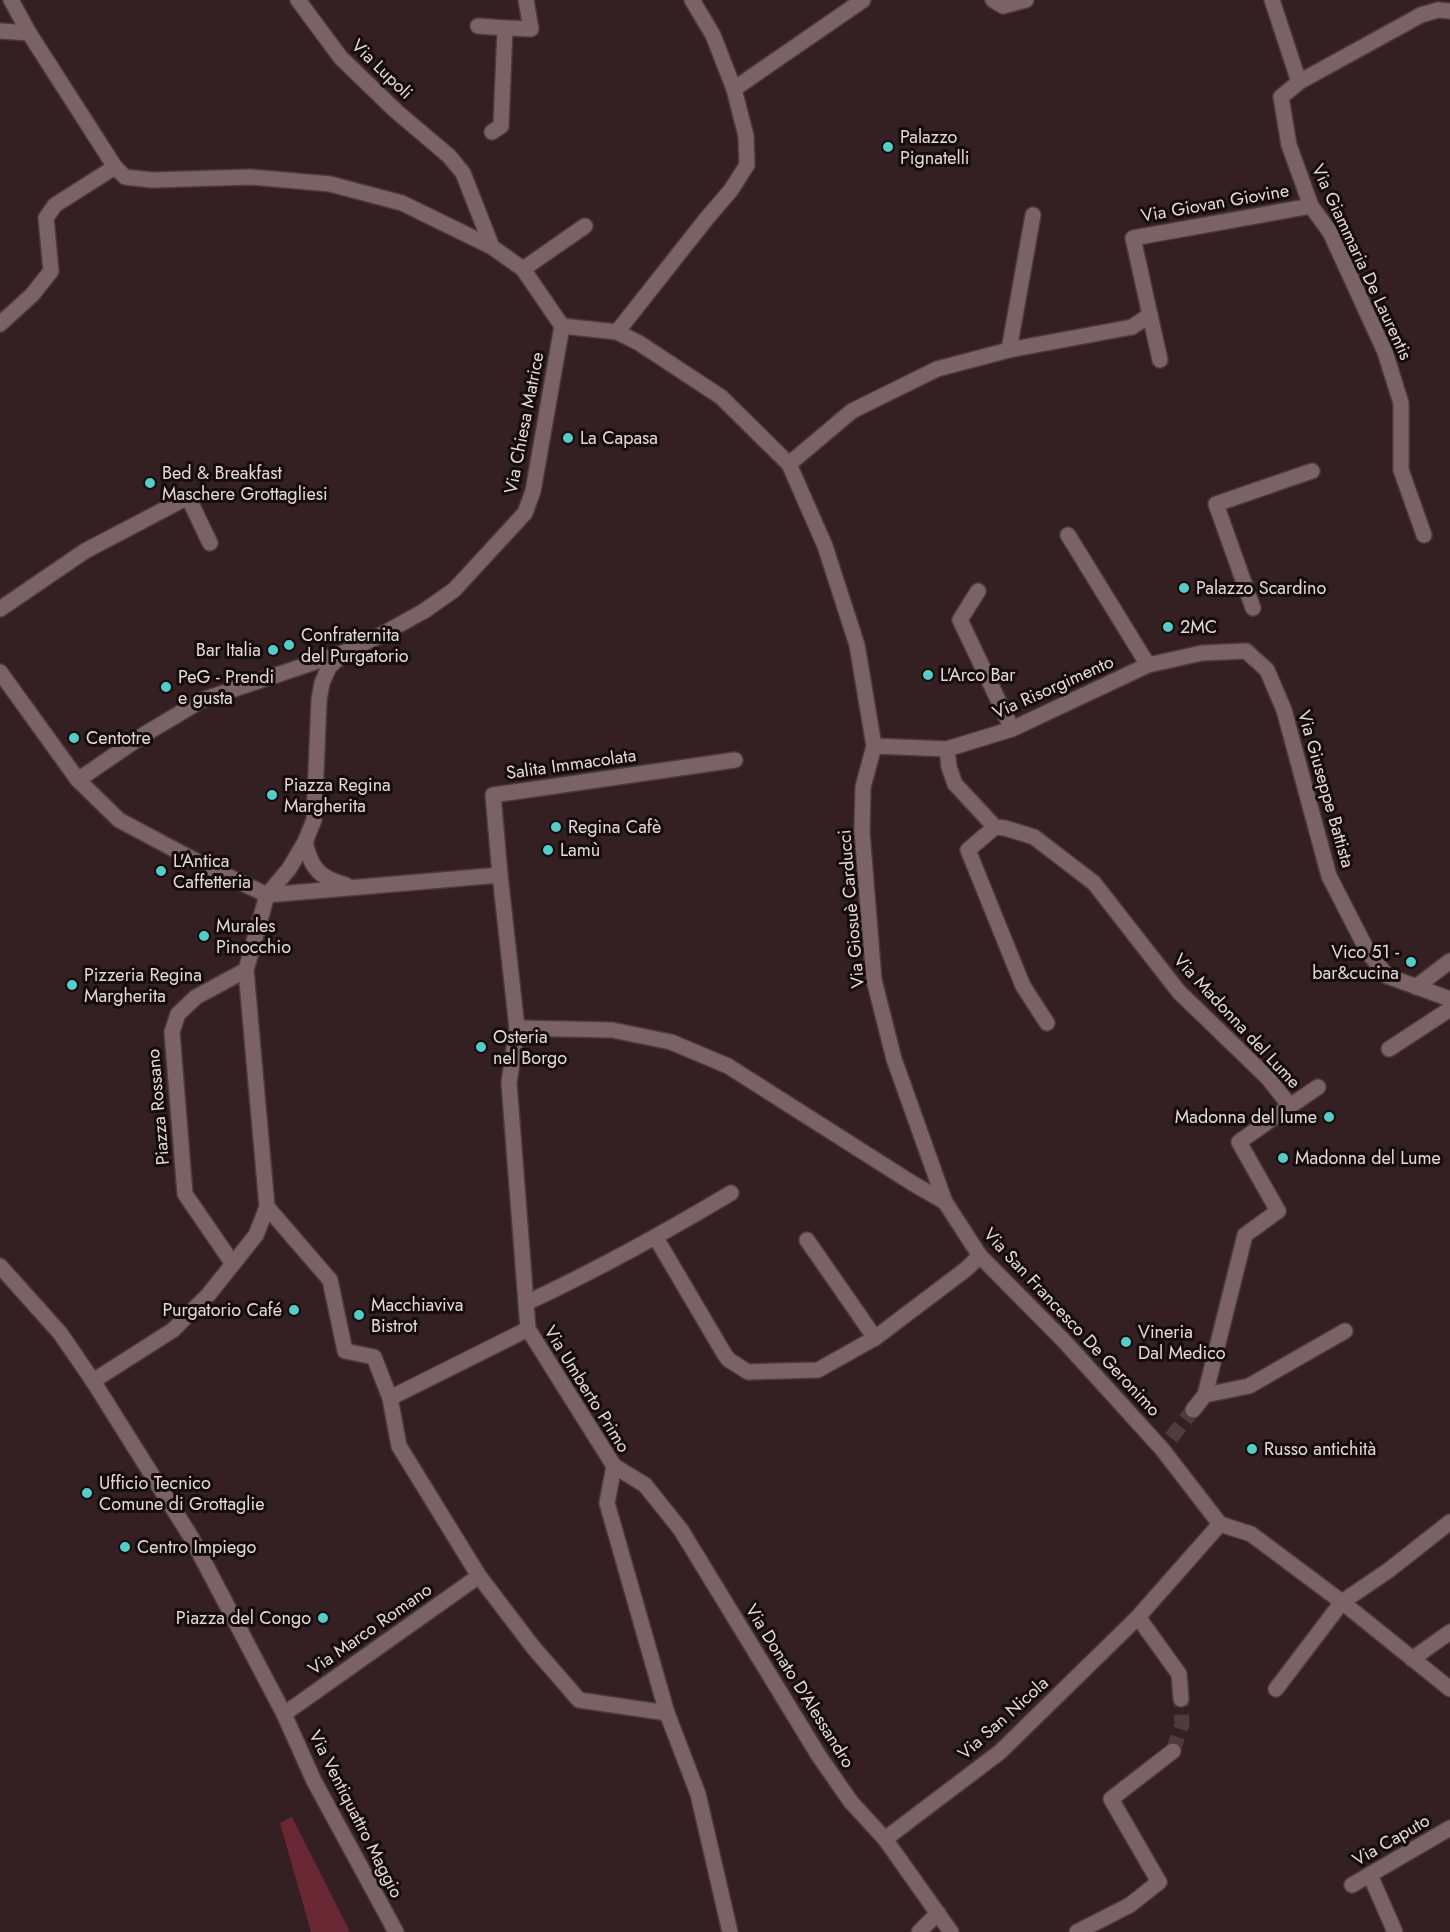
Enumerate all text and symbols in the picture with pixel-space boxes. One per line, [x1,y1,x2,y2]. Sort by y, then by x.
street label: Via Lupoli [345,33,419,105]
place label: Palazzo Pignatelli [900,124,969,171]
marker: Palazzo Pignatelli [881,140,895,154]
street label: Via Giammaria De Laurentis [1305,160,1419,364]
street label: Via Giovan Giovine [1139,177,1291,229]
street label: Via Chiesa Matrice [498,350,550,496]
place label: La Capasa [580,425,658,451]
marker: La Capasa [561,431,575,445]
place label: Bed & Breakfast Maschere Grottagliesi [162,460,328,507]
marker: Bed & Breakfast Maschere Grottagliesi [143,476,157,490]
place label: Palazzo Scardino [1196,575,1327,601]
marker: Palazzo Scardino [1177,581,1191,595]
place label: 2MC [1180,614,1217,640]
marker: 2MC [1161,620,1175,634]
place label: Confraternita del Purgatorio [301,622,409,669]
place label: Bar Italia [196,637,261,663]
marker: Confraternita del Purgatorio [282,638,296,652]
marker: Bar Italia [266,643,280,657]
street label: Via Risorgimento [988,649,1118,725]
place label: L'Arco Bar [940,662,1016,688]
place label: PeG - Prendi e gusta [178,664,274,711]
marker: L'Arco Bar [921,668,935,682]
marker: PeG - Prendi e gusta [159,680,173,694]
street label: Via Giuseppe Battista [1291,707,1361,871]
place label: Centotre [86,725,151,751]
marker: Centotre [67,731,81,745]
street label: Salita Immacolata [504,742,638,786]
place label: Piazza Regina Margherita [284,772,391,819]
marker: Piazza Regina Margherita [265,788,279,802]
place label: Regina Cafè [568,814,661,840]
marker: Regina Cafè [549,820,563,834]
street label: Via Giosuè Carducci [831,829,871,989]
place label: Lamù [560,837,600,863]
marker: Lamù [541,843,555,857]
place label: L'Antica Caffetteria [173,848,251,895]
marker: L'Antica Caffetteria [154,864,168,878]
place label: Murales Pinocchio [216,913,291,960]
marker: Murales Pinocchio [197,929,211,943]
place label: Vico 51 - bar&cucina [1312,939,1399,986]
street label: Via Madonna del Lume [1167,948,1307,1094]
marker: Vico 51 - bar&cucina [1404,955,1418,969]
place label: Pizzeria Regina Margherita [84,962,202,1009]
marker: Pizzeria Regina Margherita [65,978,79,992]
place label: Osteria nel Borgo [493,1024,567,1071]
marker: Osteria nel Borgo [474,1040,488,1054]
street label: Piazza Rossano [140,1048,176,1166]
place label: Madonna del lume [1175,1104,1317,1130]
marker: Madonna del lume [1322,1110,1336,1124]
place label: Madonna del Lume [1295,1145,1441,1171]
marker: Madonna del Lume [1276,1151,1290,1165]
street label: Via San Francesco De Geronimo [977,1222,1167,1422]
place label: Macchiaviva Bistrot [371,1292,463,1339]
place label: Purgatorio Café [163,1297,282,1323]
marker: Purgatorio Café [287,1303,301,1317]
marker: Macchiaviva Bistrot [352,1308,366,1322]
place label: Vineria Dal Medico [1138,1319,1226,1366]
street label: Via Umberto Primo [537,1320,637,1458]
marker: Vineria Dal Medico [1119,1335,1133,1349]
place label: Russo antichità [1264,1436,1376,1462]
marker: Russo antichità [1245,1442,1259,1456]
place label: Ufficio Tecnico Comune di Grottaglie [99,1470,264,1517]
marker: Ufficio Tecnico Comune di Grottaglie [80,1486,94,1500]
place label: Centro Impiego [137,1534,256,1560]
marker: Centro Impiego [118,1540,132,1554]
street label: Via Marco Romano [303,1577,437,1681]
street label: Via Donato D'Alessandro [739,1599,861,1773]
place label: Piazza del Congo [176,1605,311,1631]
marker: Piazza del Congo [316,1611,330,1625]
street label: Via San Nicola [952,1670,1054,1766]
street label: Via Ventiquattro Maggio [302,1726,410,1903]
street label: Via Caputo [1347,1807,1435,1873]

